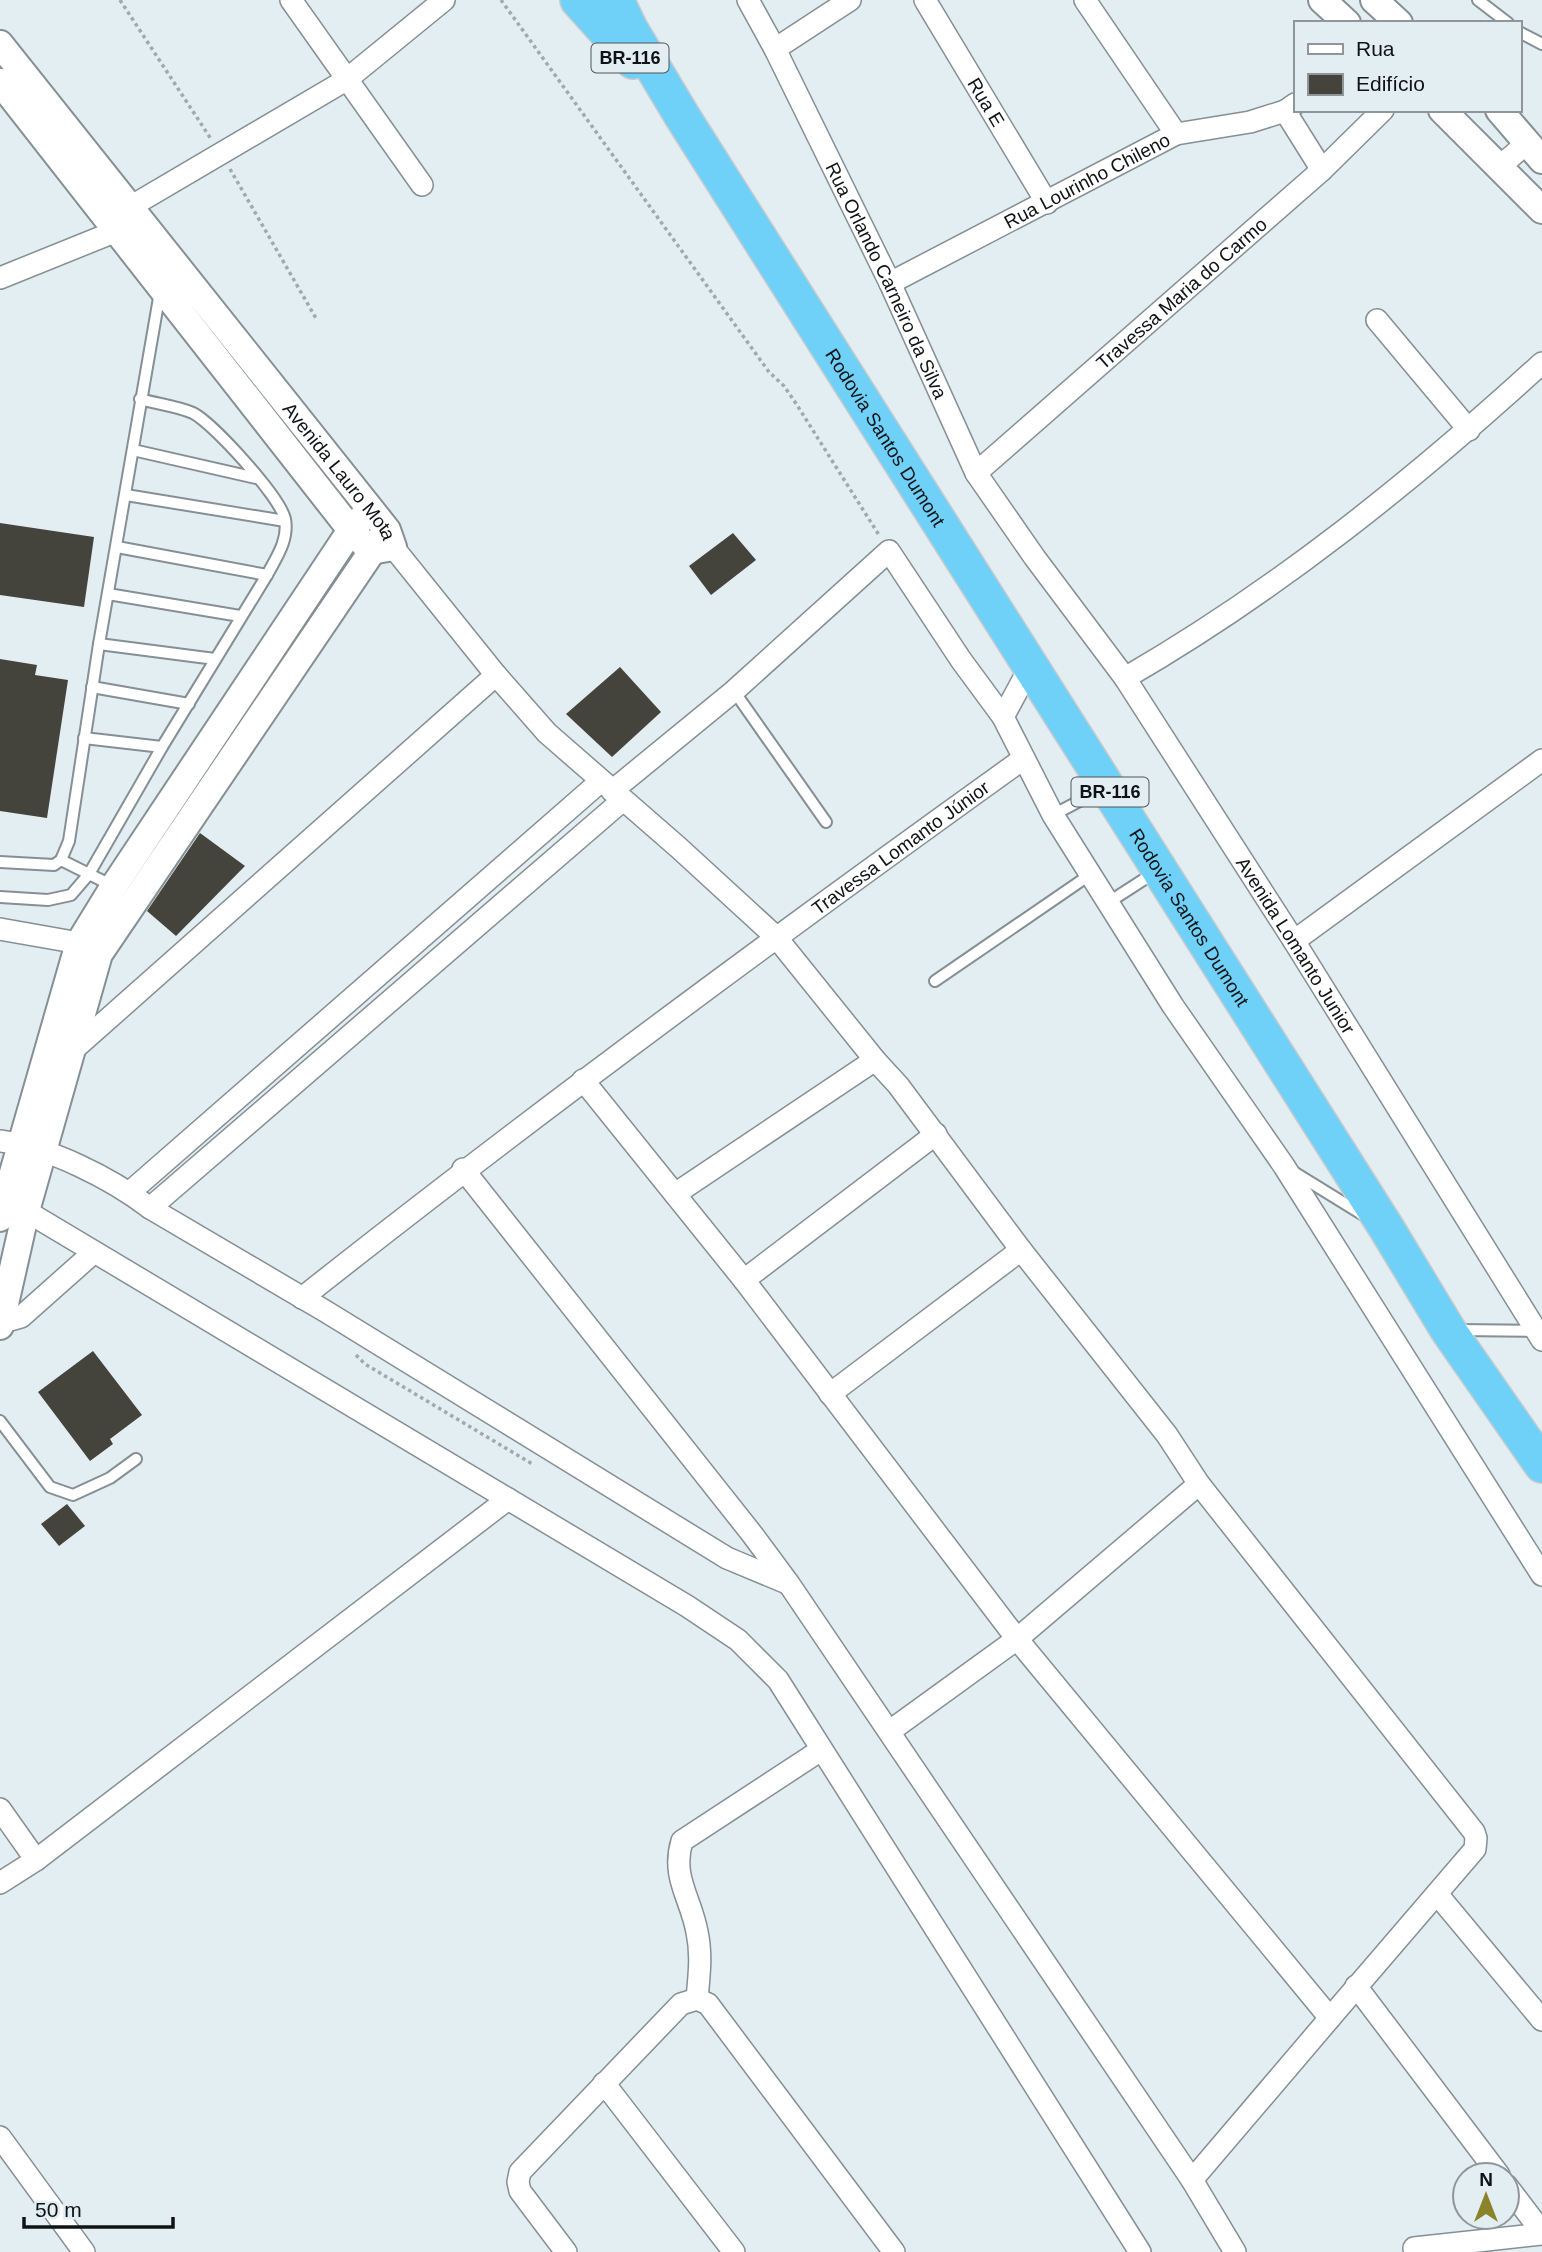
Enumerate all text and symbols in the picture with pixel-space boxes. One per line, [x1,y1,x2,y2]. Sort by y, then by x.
legend [1294,21,1521,112]
text: Rua [1356,37,1395,60]
road number: BR-116 [592,44,668,72]
text: Edifício [1356,72,1425,95]
street label: Rua E [964,74,1009,130]
street label: Rua Lourinho Chileno [1000,129,1173,232]
street label: Rua Orlando Carneiro da Silva [822,159,952,402]
street label: Travessa Maria do Carmo [1092,213,1271,373]
street label: Rodovia Santos Dumont [822,345,950,531]
street label: Avenida Lauro Mota [279,398,400,543]
street label: Travessa Lomanto Júnior [808,776,994,919]
road number: BR-116 [1072,778,1148,806]
street label: Rodovia Santos Dumont [1125,825,1254,1011]
street label: Avenida Lomanto Junior [1232,853,1360,1038]
north arrow [1451,2161,1521,2231]
text: N [1479,2169,1493,2190]
scale bar [24,2186,173,2230]
text: 50 m [35,2198,82,2221]

